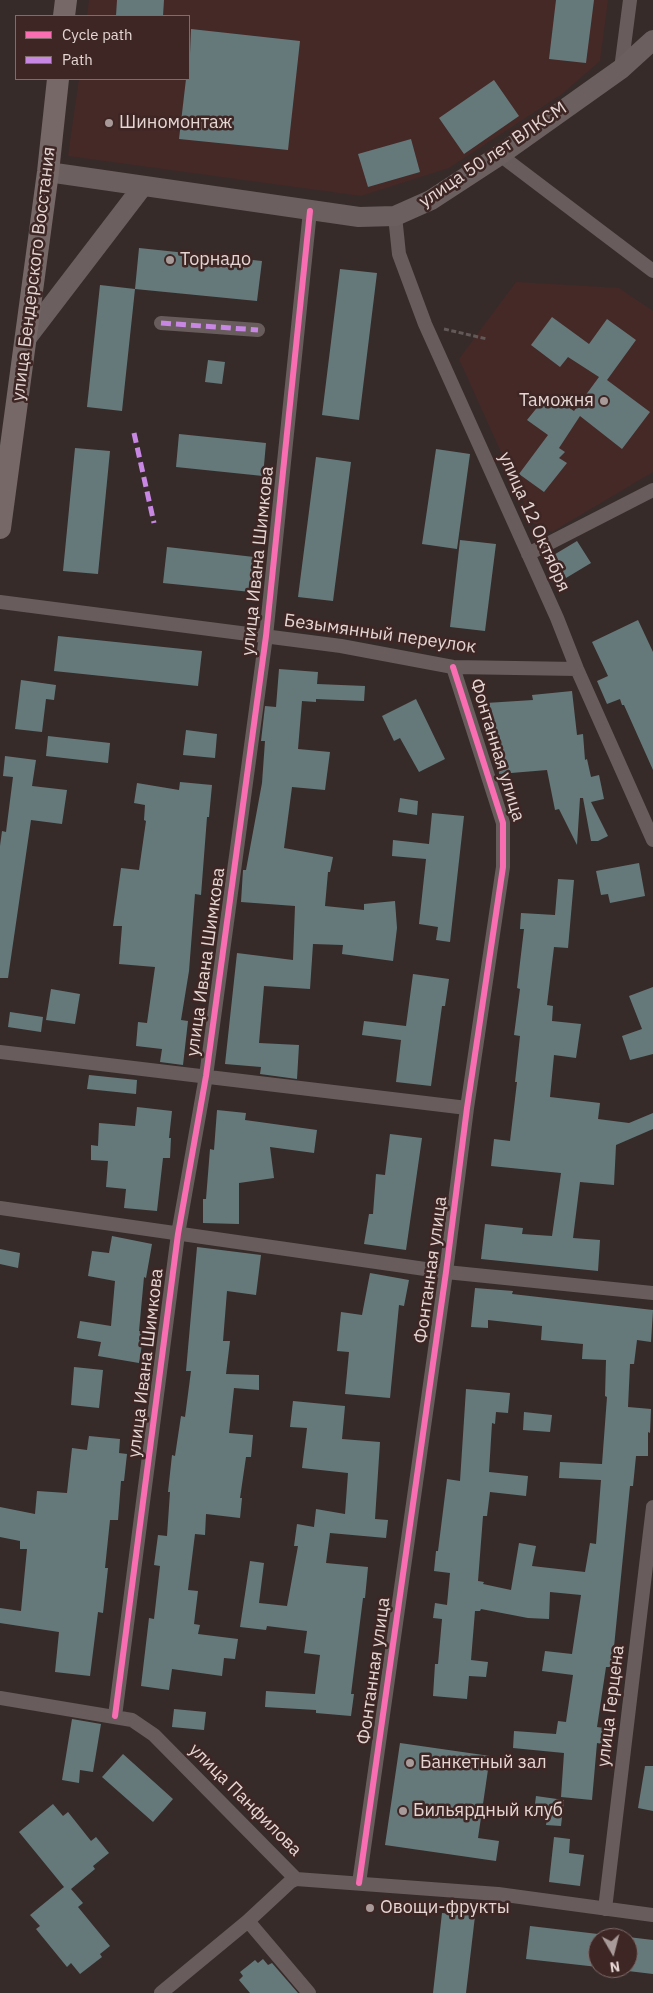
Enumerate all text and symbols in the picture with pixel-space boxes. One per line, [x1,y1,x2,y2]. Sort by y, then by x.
legend [15,15,190,80]
text: Cycle path [62,25,133,44]
text: Path [62,50,93,69]
street label: улица 50 лет ВЛКСМ [415,98,571,212]
place label: Шиномонтаж [119,112,232,134]
marker: Шиномонтаж [103,117,115,129]
street label: улица Бендерского Восстания [8,146,60,402]
place label: Торнадо [180,249,251,271]
marker: Торнадо [164,254,176,266]
place label: Таможня [519,390,594,412]
marker: Таможня [598,395,610,407]
street label: улица 12 Октября [493,449,575,595]
street label: улица Ивана Шимкова [237,465,279,657]
street label: Безымянный переулок [283,610,477,658]
street label: Фонтанная улица [465,676,529,824]
street label: улица Ивана Шимкова [182,866,230,1058]
street label: Фонтанная улица [410,1195,452,1345]
street label: улица Ивана Шимкова [124,1267,168,1459]
street label: Фонтанная улица [353,1596,395,1746]
street label: улица Герцена [593,1644,629,1768]
street label: улица Панфилова [184,1739,306,1861]
place label: Банкетный зал [420,1752,547,1774]
marker: Банкетный зал [404,1757,416,1769]
place label: Бильярдный клуб [413,1800,563,1822]
marker: Бильярдный клуб [397,1805,409,1817]
place label: Овощи-фрукты [380,1897,510,1919]
marker: Овощи-фрукты [364,1902,376,1914]
north arrow [588,1928,638,1978]
text: N [609,1957,621,1976]

